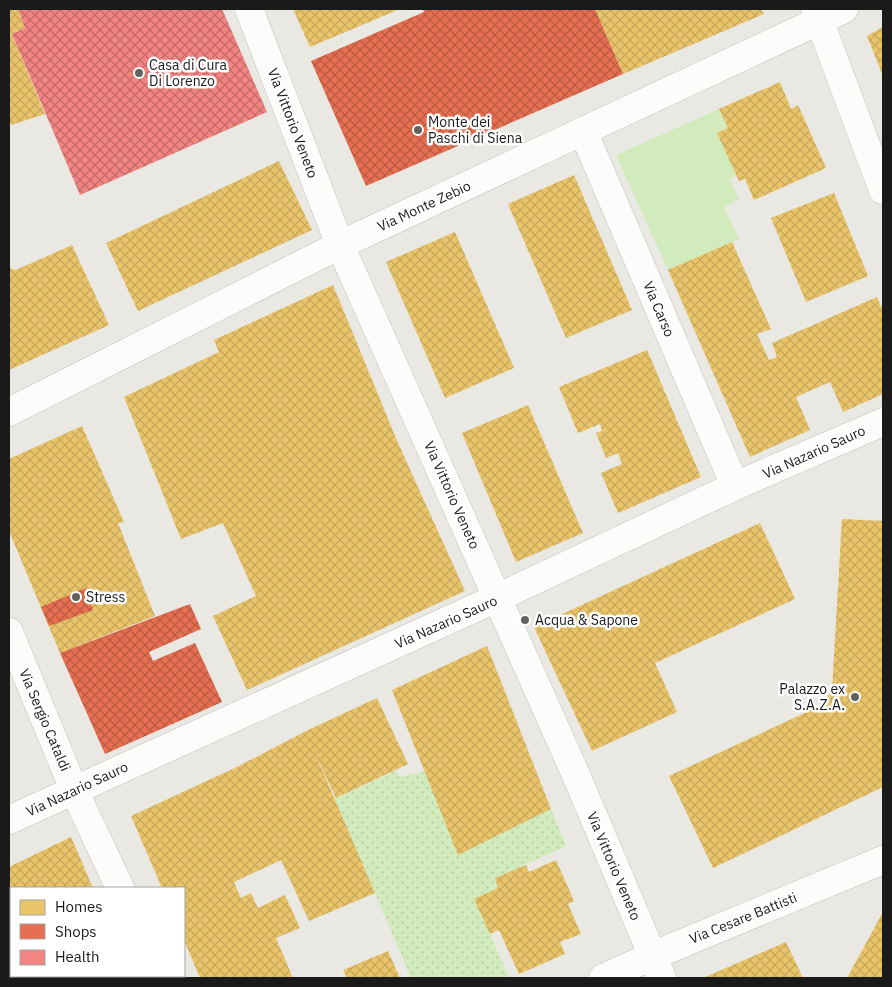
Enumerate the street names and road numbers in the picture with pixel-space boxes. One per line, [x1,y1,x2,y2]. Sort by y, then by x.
street label: Via Vittorio Veneto [264,66,322,181]
street label: Via Monte Zebio [374,176,474,236]
street label: Via Carso [639,278,679,340]
street label: Via Nazario Sauro [760,421,868,483]
street label: Via Vittorio Veneto [420,438,484,552]
street label: Via Nazario Sauro [392,591,500,653]
street label: Via Sergio Cataldi [15,666,75,774]
street label: Via Nazario Sauro [23,757,131,820]
street label: Via Vittorio Veneto [583,809,645,923]
street label: Via Cesare Battisti [687,888,799,948]

